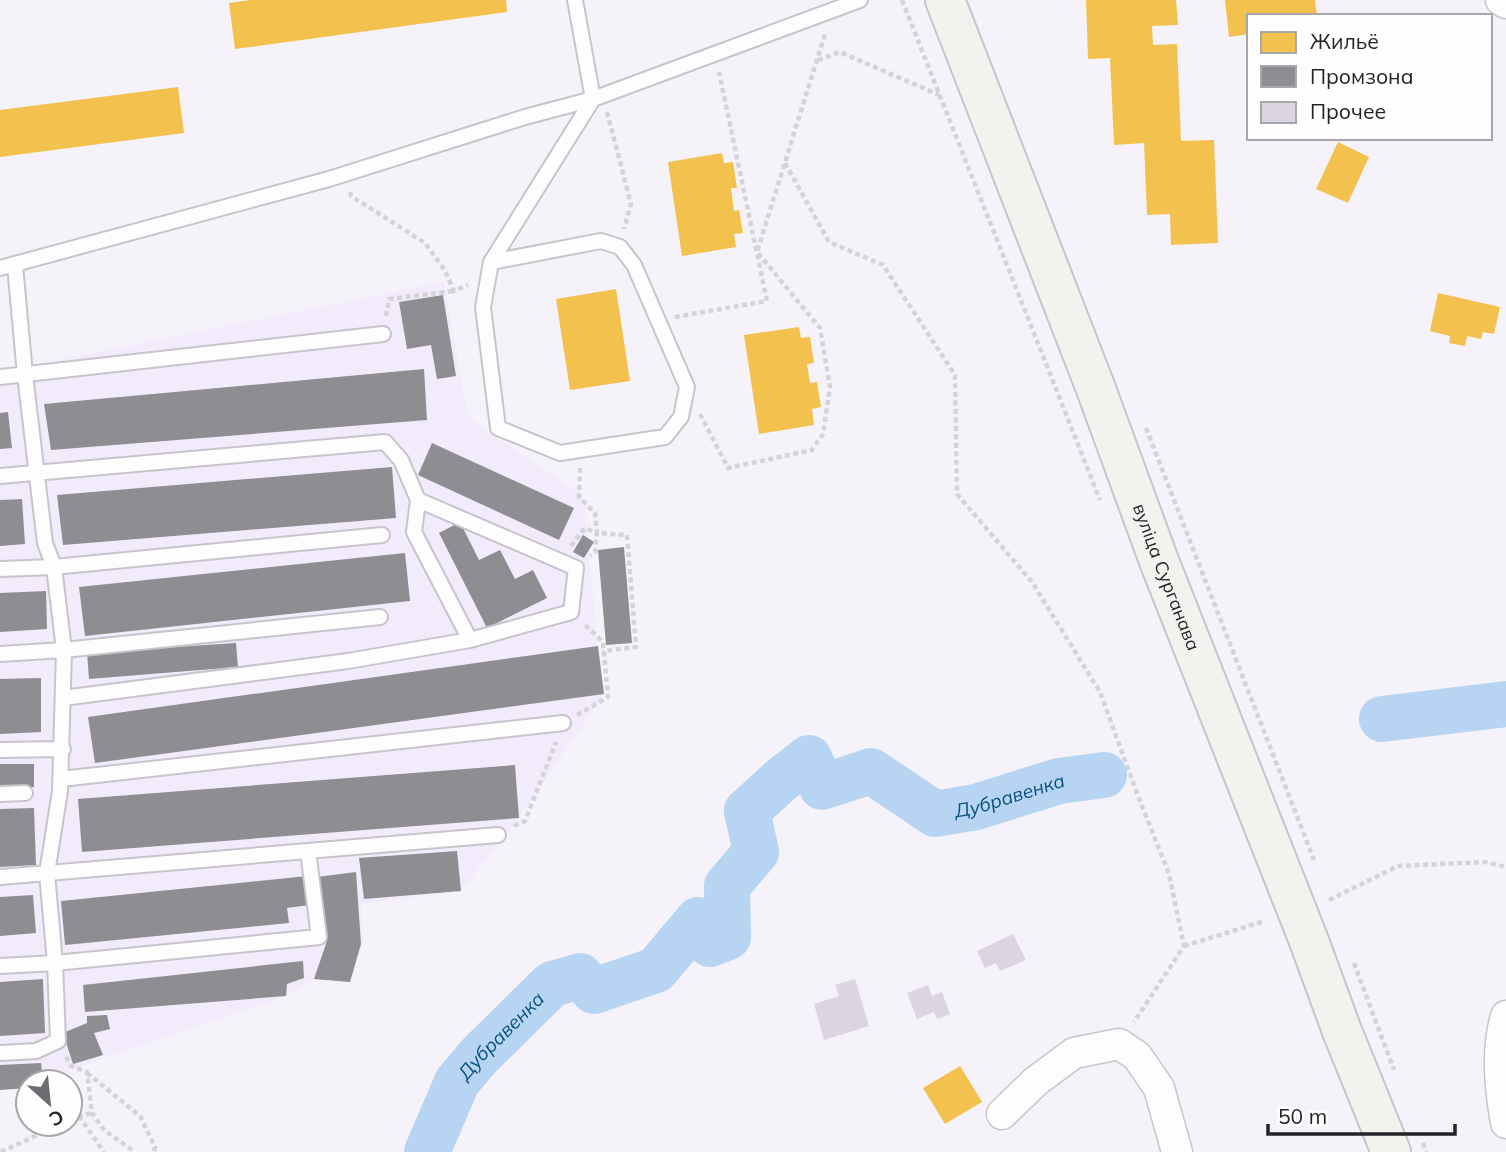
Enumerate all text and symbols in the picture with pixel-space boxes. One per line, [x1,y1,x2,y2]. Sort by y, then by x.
legend [1247,14,1492,140]
text: Жильё [1310,28,1379,54]
text: Промзона [1310,63,1413,89]
text: Прочее [1310,98,1386,124]
street label: вуліца Сурганава [1128,500,1205,654]
water label: Дубравенка [952,768,1068,823]
water label: Дубравенка [452,987,549,1085]
north arrow [14,1068,84,1138]
scale bar [1268,1092,1455,1136]
text: 50 m [1278,1103,1327,1129]
text: С [45,1105,68,1132]

